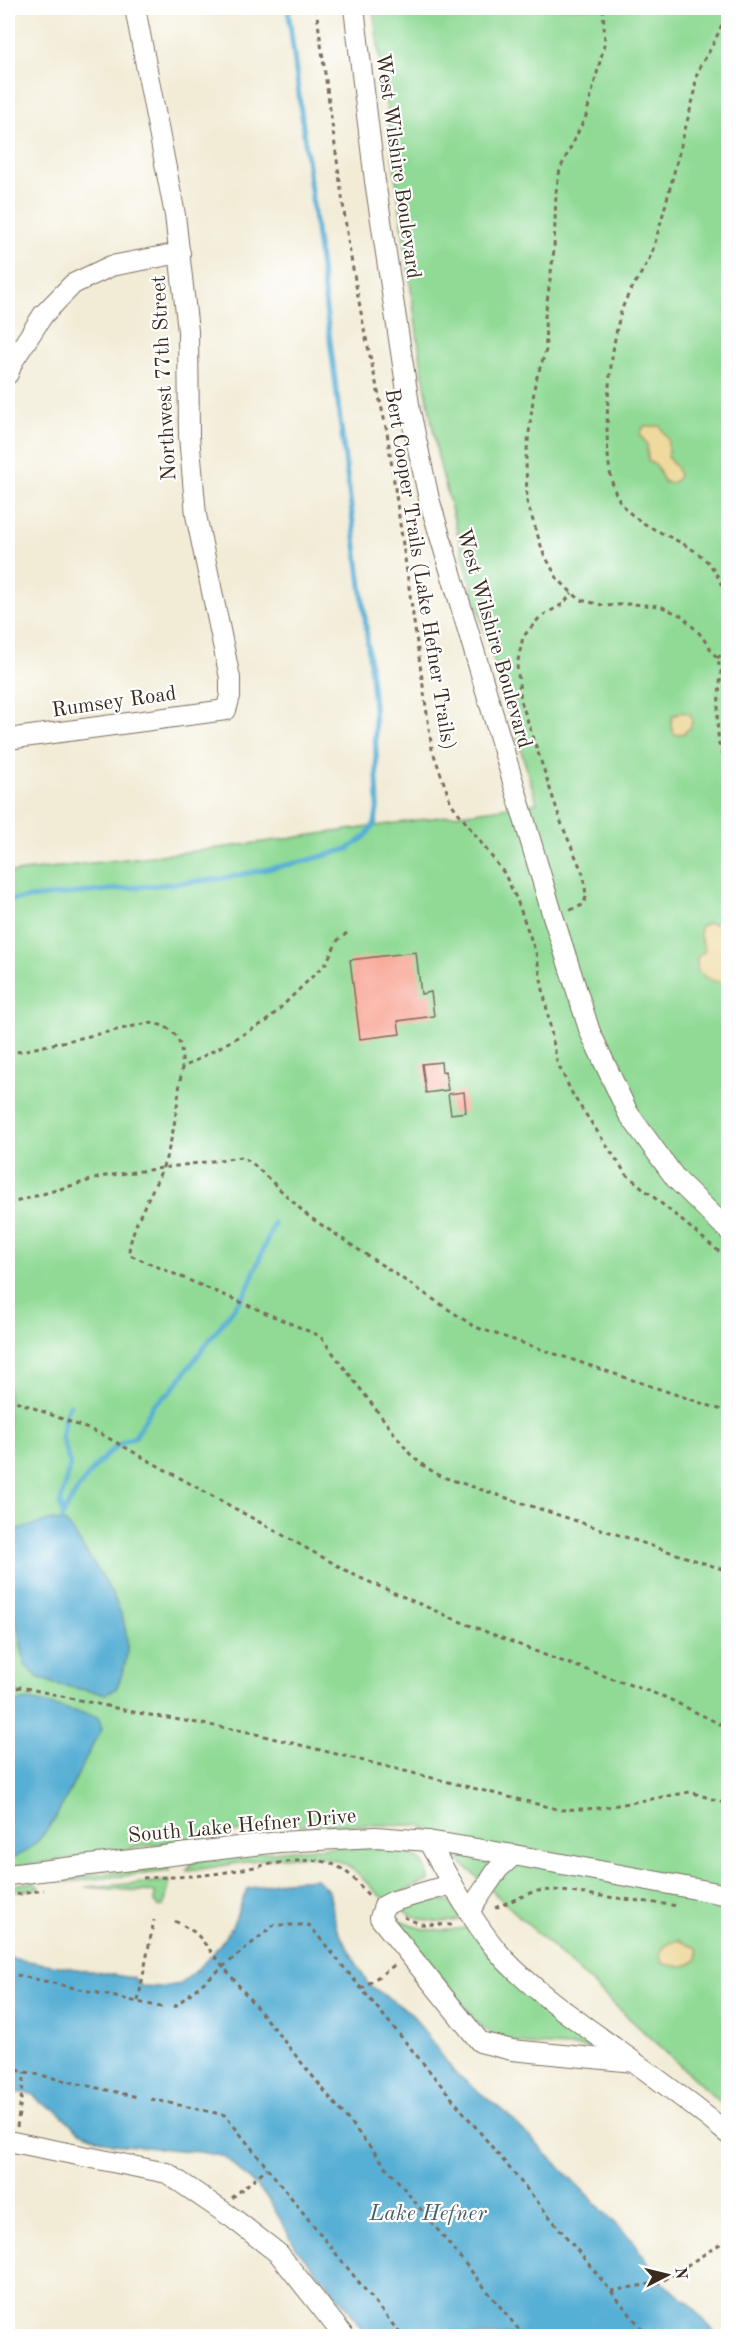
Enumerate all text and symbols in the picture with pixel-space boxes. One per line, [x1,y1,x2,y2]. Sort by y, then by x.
street label: West Wilshire Boulevard [371,52,424,280]
street label: Northwest 77th Street [149,275,180,481]
street label: Bert Cooper Trails (Lake Hefner Trails) [381,387,458,752]
street label: West Wilshire Boulevard [452,526,535,751]
street label: Rumsey Road [51,683,178,722]
street label: South Lake Hefner Drive [127,1806,357,1847]
water label: Lake Hefner [368,2203,487,2225]
north arrow [637,2245,697,2305]
text: N [671,2266,689,2281]

